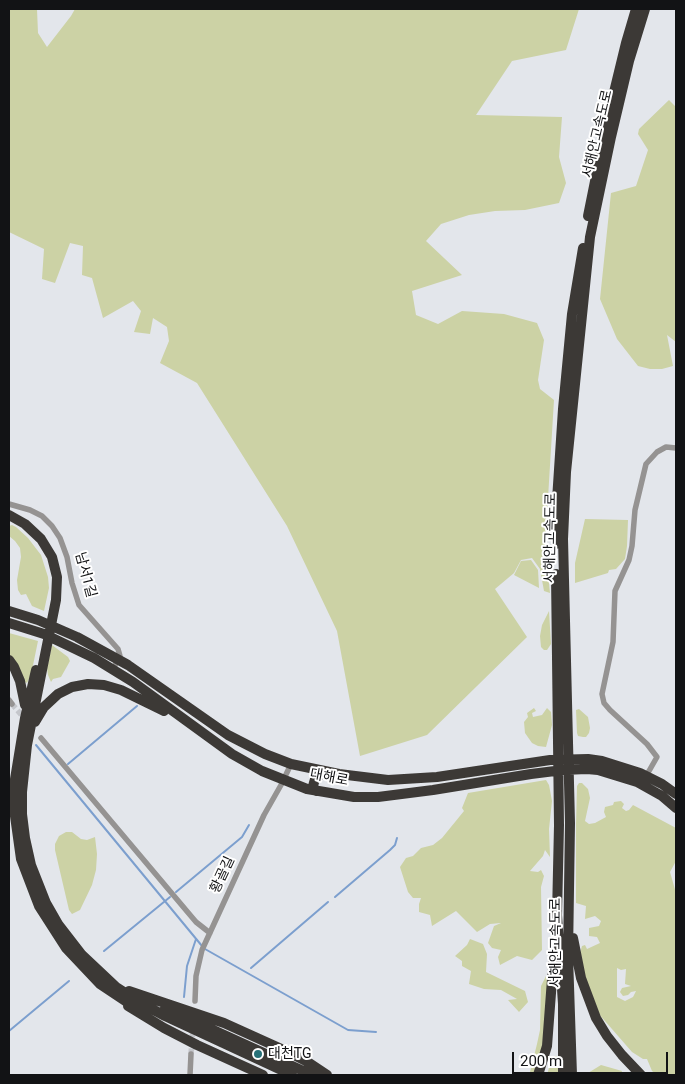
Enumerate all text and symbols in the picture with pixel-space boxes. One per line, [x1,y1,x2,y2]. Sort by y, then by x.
street label: 서해안고속도로 [580,88,616,180]
street label: 서해안고속도로 [542,493,560,583]
street label: 남서1길 [71,550,99,600]
street label: 대해로 [308,766,350,790]
street label: 황골길 [207,854,239,896]
street label: 서해안고속도로 [548,898,564,988]
scale bar [515,1042,671,1074]
place label: 대천TG [268,1046,311,1062]
marker: 대천TG [252,1048,264,1060]
text: 200 m [520,1052,562,1070]

